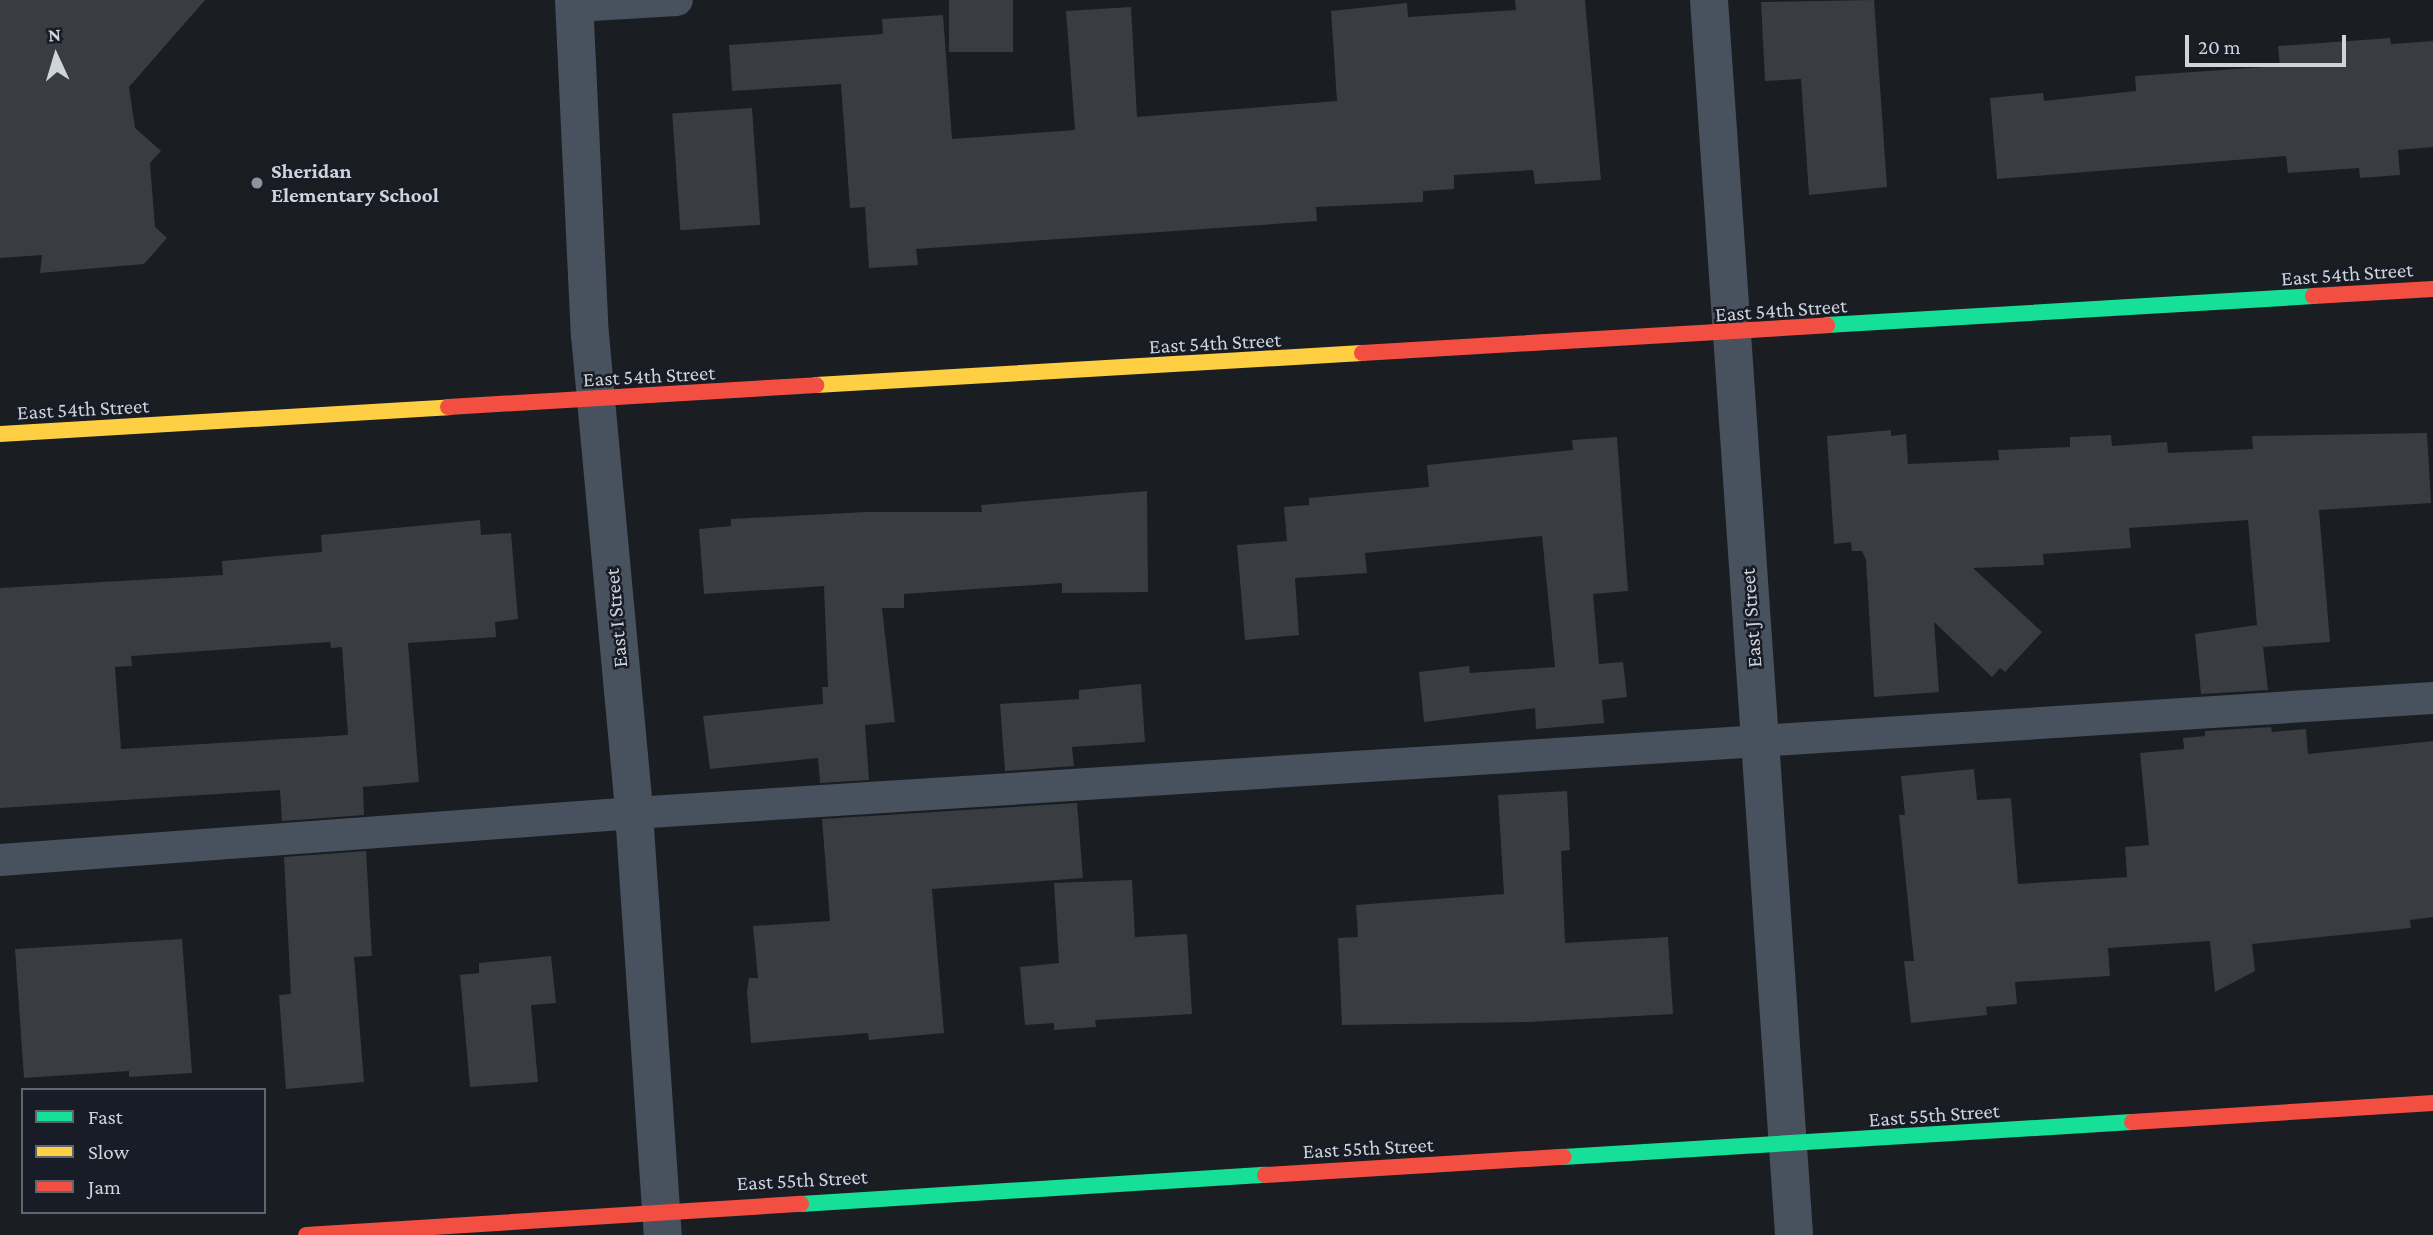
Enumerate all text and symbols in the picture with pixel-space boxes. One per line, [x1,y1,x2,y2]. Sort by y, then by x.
north arrow [21,21,91,91]
scale bar [2188,21,2349,65]
text: N [47,24,62,45]
text: 20 m [2198,35,2241,59]
place label: Sheridan Elementary School [271,158,439,208]
marker: Sheridan Elementary School [249,175,265,191]
street label: East 54th Street [2280,257,2414,291]
street label: East 54th Street [1714,293,1848,327]
street label: East 54th Street [1148,327,1282,359]
street label: East 54th Street [582,360,716,392]
street label: East 54th Street [16,393,150,425]
street label: East I Street [599,567,633,669]
street label: East J Street [1735,567,1767,669]
legend [21,1088,266,1214]
street label: East 55th Street [1868,1098,2000,1132]
text: Fast [88,1105,123,1129]
street label: East 55th Street [1302,1132,1434,1164]
text: Slow [88,1140,129,1164]
street label: East 55th Street [736,1164,868,1196]
text: Jam [88,1175,121,1199]

